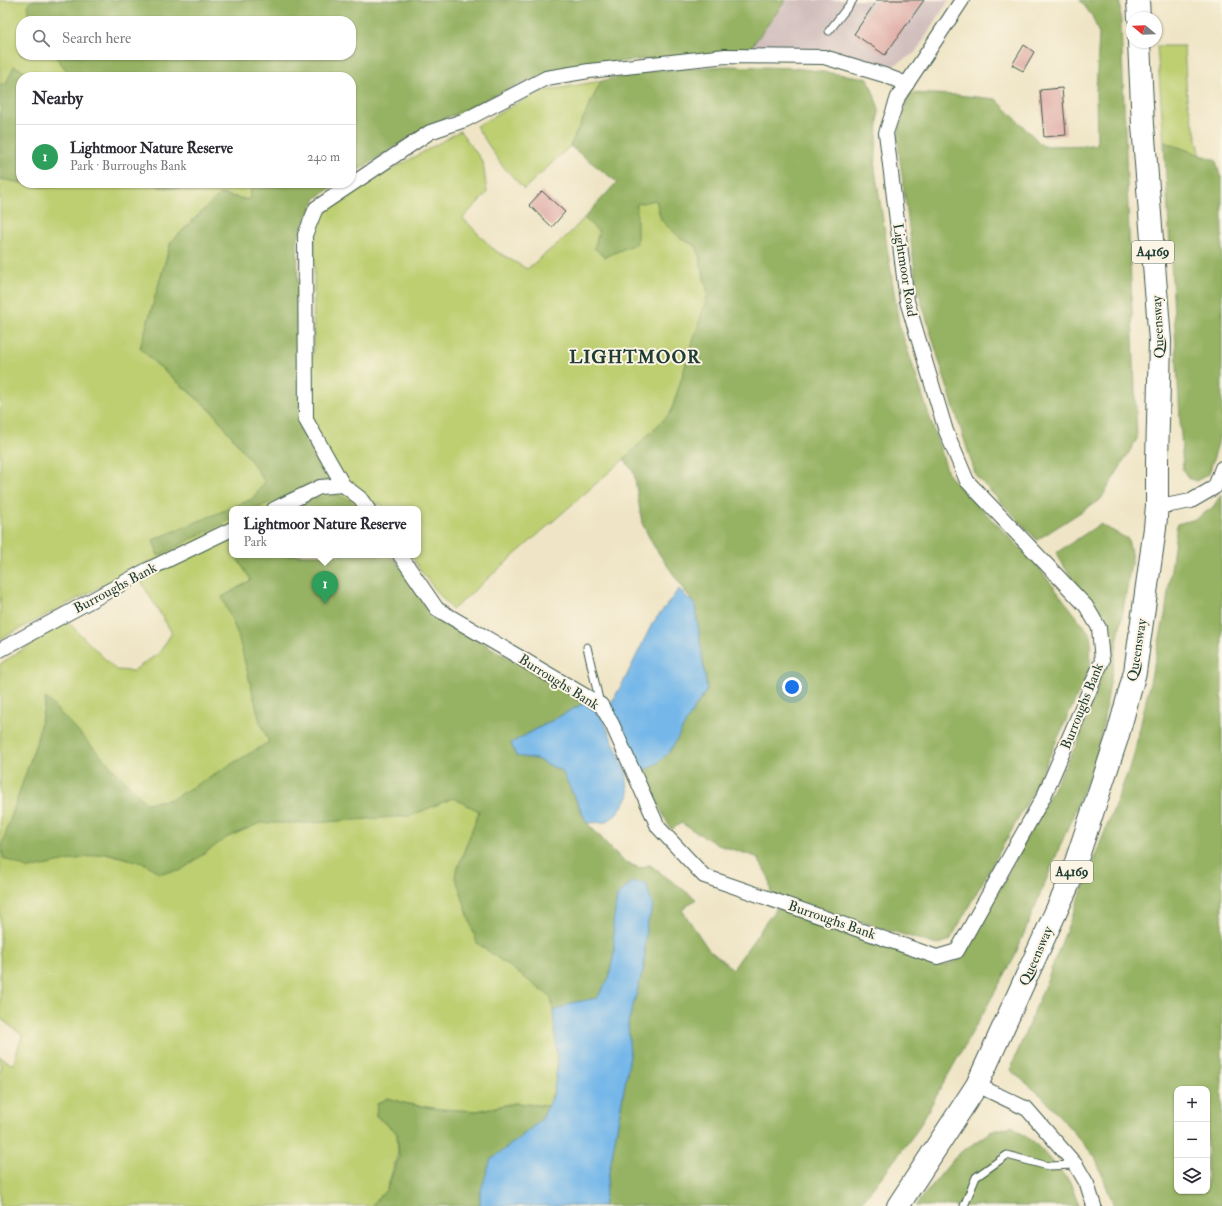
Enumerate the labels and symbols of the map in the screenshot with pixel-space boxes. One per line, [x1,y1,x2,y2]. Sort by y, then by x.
north arrow [1126,12,1162,48]
street label: Lightmoor Road [889,222,921,318]
road number: A4169 [1132,241,1174,263]
street label: Queensway [1148,294,1169,359]
district label: LIGHTMOOR [569,346,701,369]
street label: Burroughs Bank [71,559,160,617]
pin: 1 [312,571,338,604]
street label: Queensway [1124,617,1151,683]
street label: Burroughs Bank [516,651,603,714]
street label: Burroughs Bank [1057,660,1107,752]
your location [782,677,802,697]
road number: A4169 [1051,861,1093,883]
street label: Burroughs Bank [786,897,878,943]
street label: Queensway [1015,923,1058,989]

